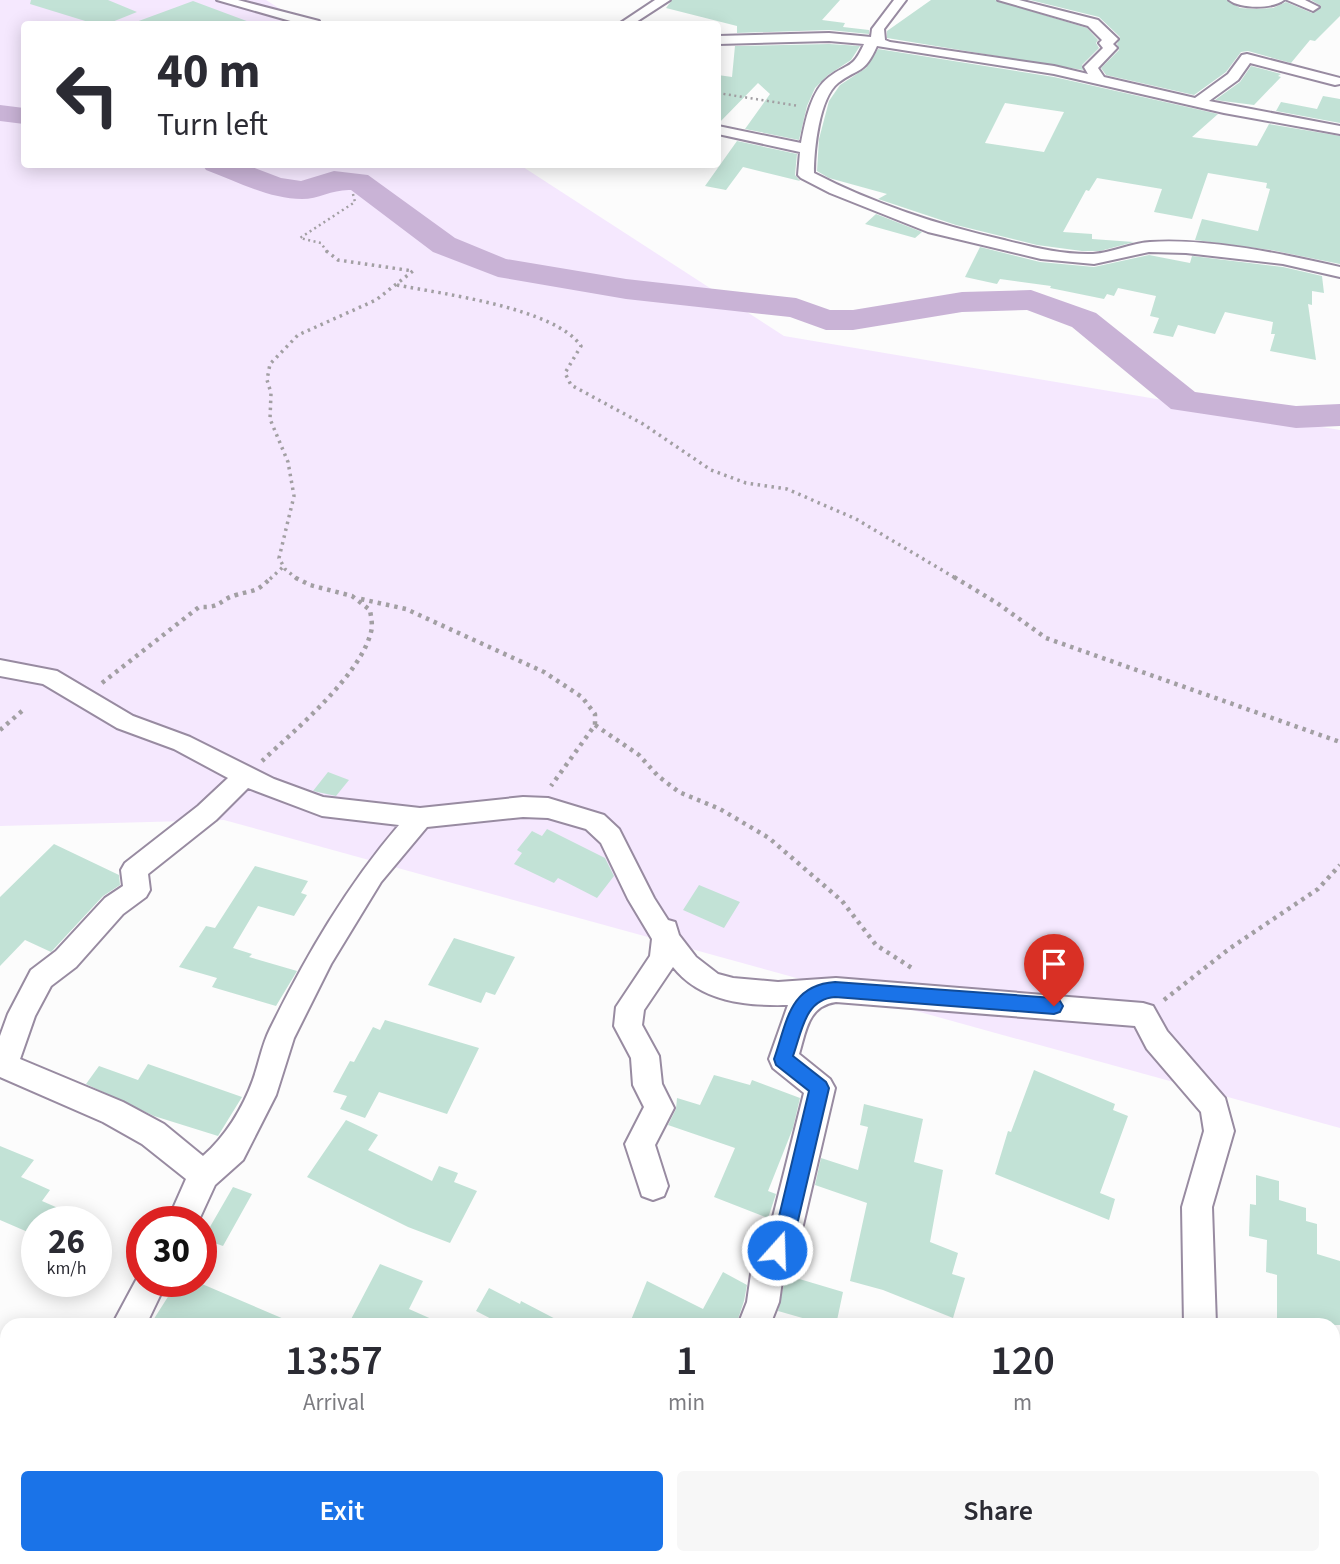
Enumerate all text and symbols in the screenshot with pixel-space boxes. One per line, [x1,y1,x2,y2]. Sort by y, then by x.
text: 40 m [157,37,261,107]
icon: left [42,49,133,140]
text: Turn left [157,102,268,148]
pin [1024,934,1084,1006]
icon: arrive [1035,945,1073,983]
speed limit sign: 30 [126,1206,217,1297]
position arrow [740,1213,814,1287]
text: 26 [48,1217,85,1267]
text: km/h [47,1256,86,1281]
text: 13:57 [285,1331,383,1391]
text: 1 [676,1331,697,1391]
text: 120 [990,1331,1055,1391]
text: Arrival [303,1386,365,1419]
text: min [668,1386,705,1419]
text: m [1013,1386,1032,1419]
button: Exit [21,1471,663,1551]
button: Share [677,1471,1319,1551]

